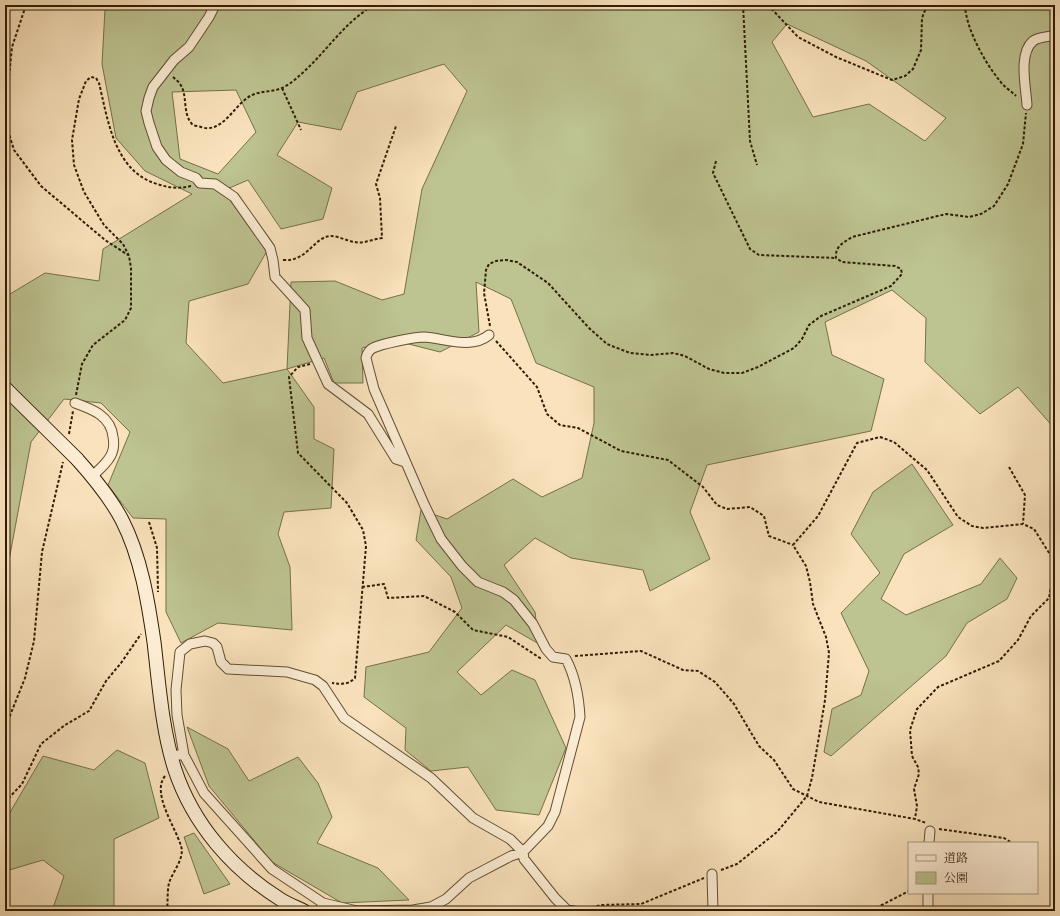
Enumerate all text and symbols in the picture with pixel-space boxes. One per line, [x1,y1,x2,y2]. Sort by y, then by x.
legend [908,842,1038,894]
text: 道路 [944,851,968,865]
text: 公園 [944,872,968,885]

